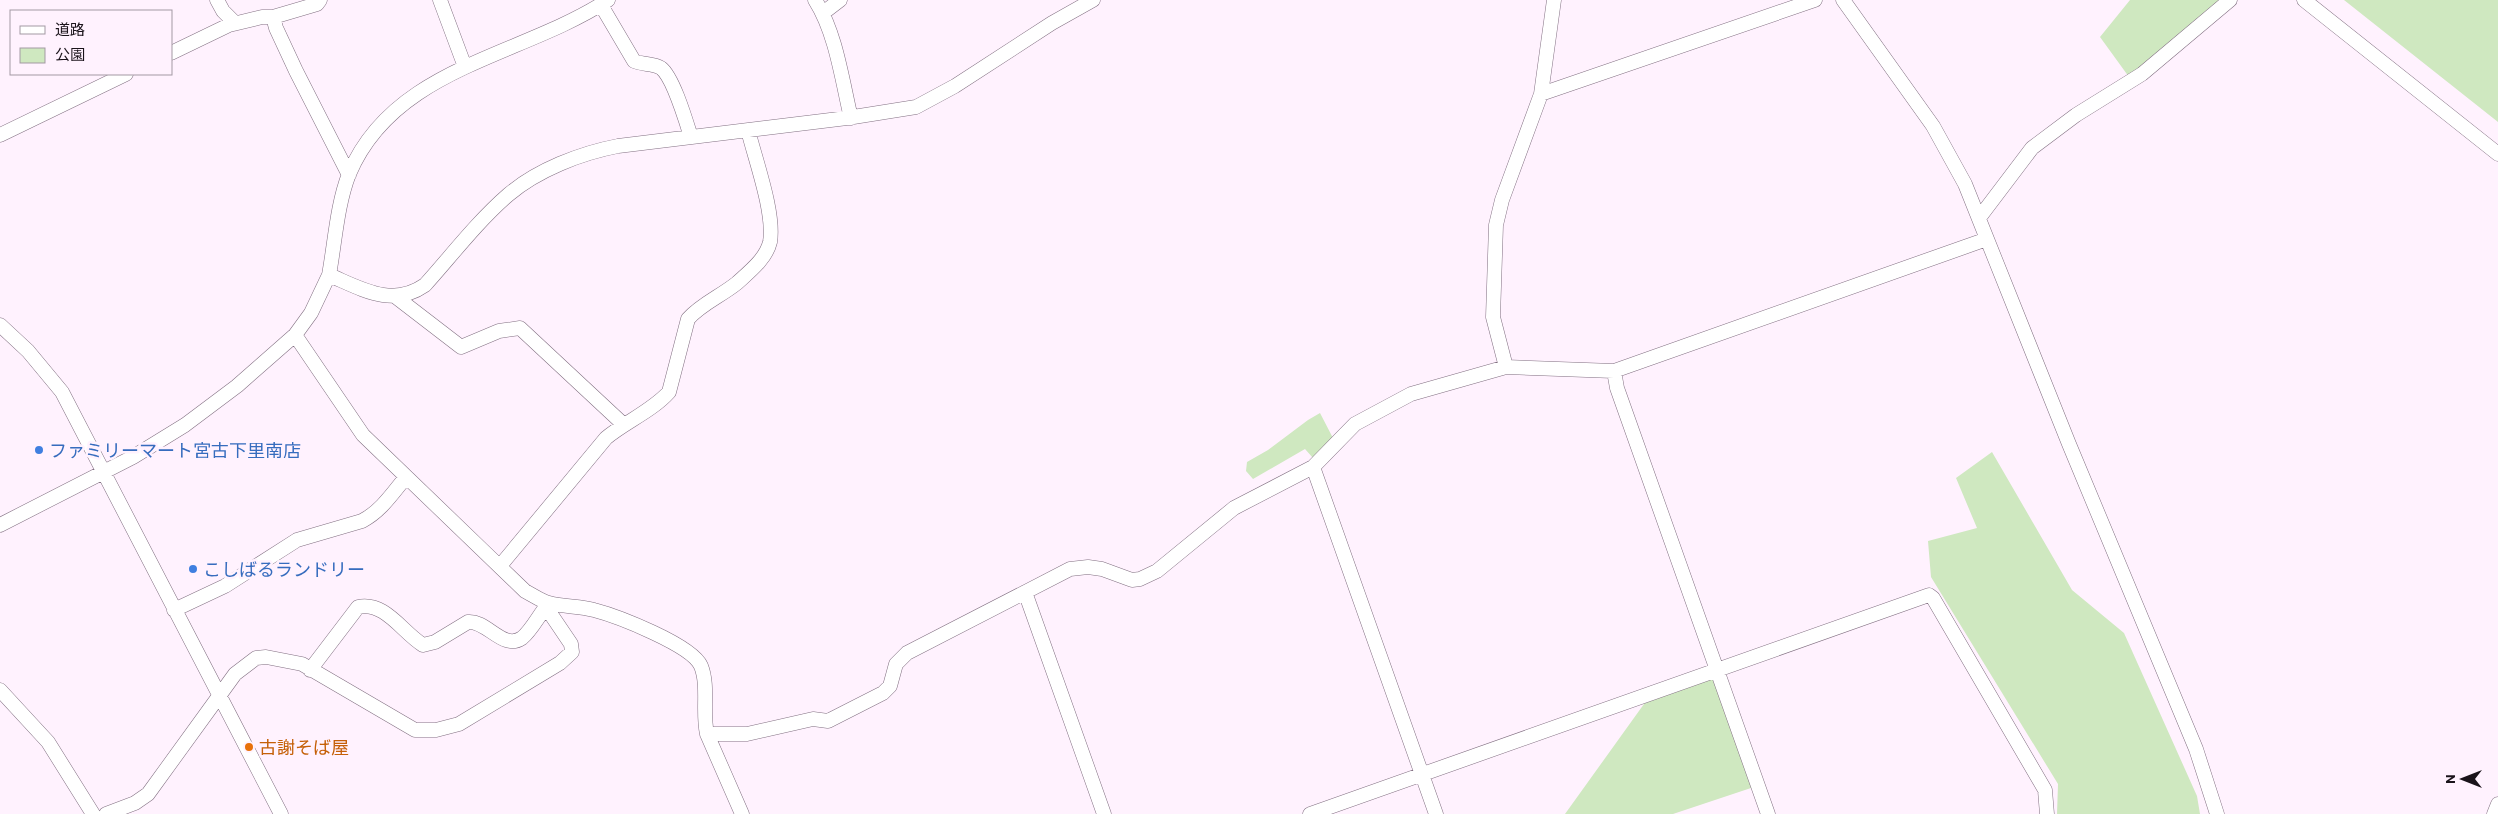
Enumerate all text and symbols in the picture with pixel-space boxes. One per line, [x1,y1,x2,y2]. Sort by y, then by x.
legend [10,10,172,75]
text: 道路 [55,20,85,38]
text: 公園 [55,45,85,63]
place label: ファミリーマート宮古下里南店 [49,439,301,461]
marker: ファミリーマート宮古下里南店 [33,444,45,456]
place label: こしばるランドリー [203,558,365,580]
marker: こしばるランドリー [187,563,199,575]
place label: 古謝そば屋 [259,736,349,758]
marker: 古謝そば屋 [243,741,255,753]
north arrow [2438,754,2488,804]
text: N [2441,774,2458,784]

